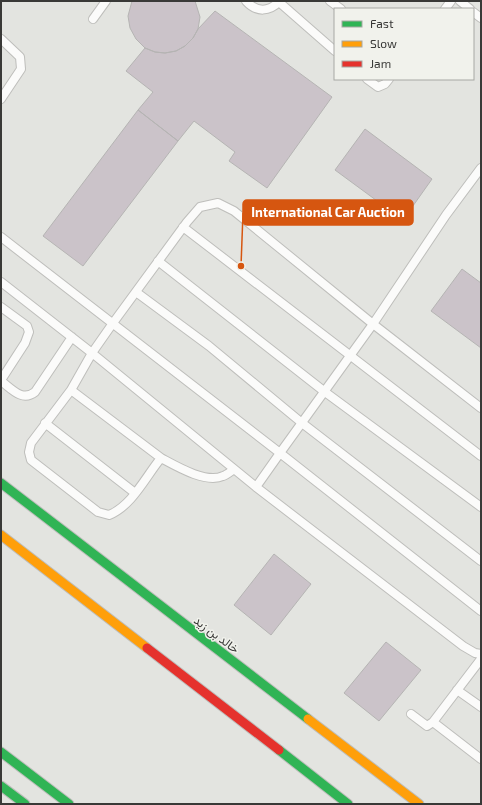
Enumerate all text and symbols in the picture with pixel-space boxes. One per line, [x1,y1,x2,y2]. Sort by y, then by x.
legend [334,8,474,80]
text: Fast [370,16,394,30]
text: Slow [370,36,397,50]
text: Jam [370,56,391,70]
callout: International Car Auction [243,200,413,225]
text: International Car Auction [251,204,405,220]
street label: خالد بن زيد [191,613,242,657]

